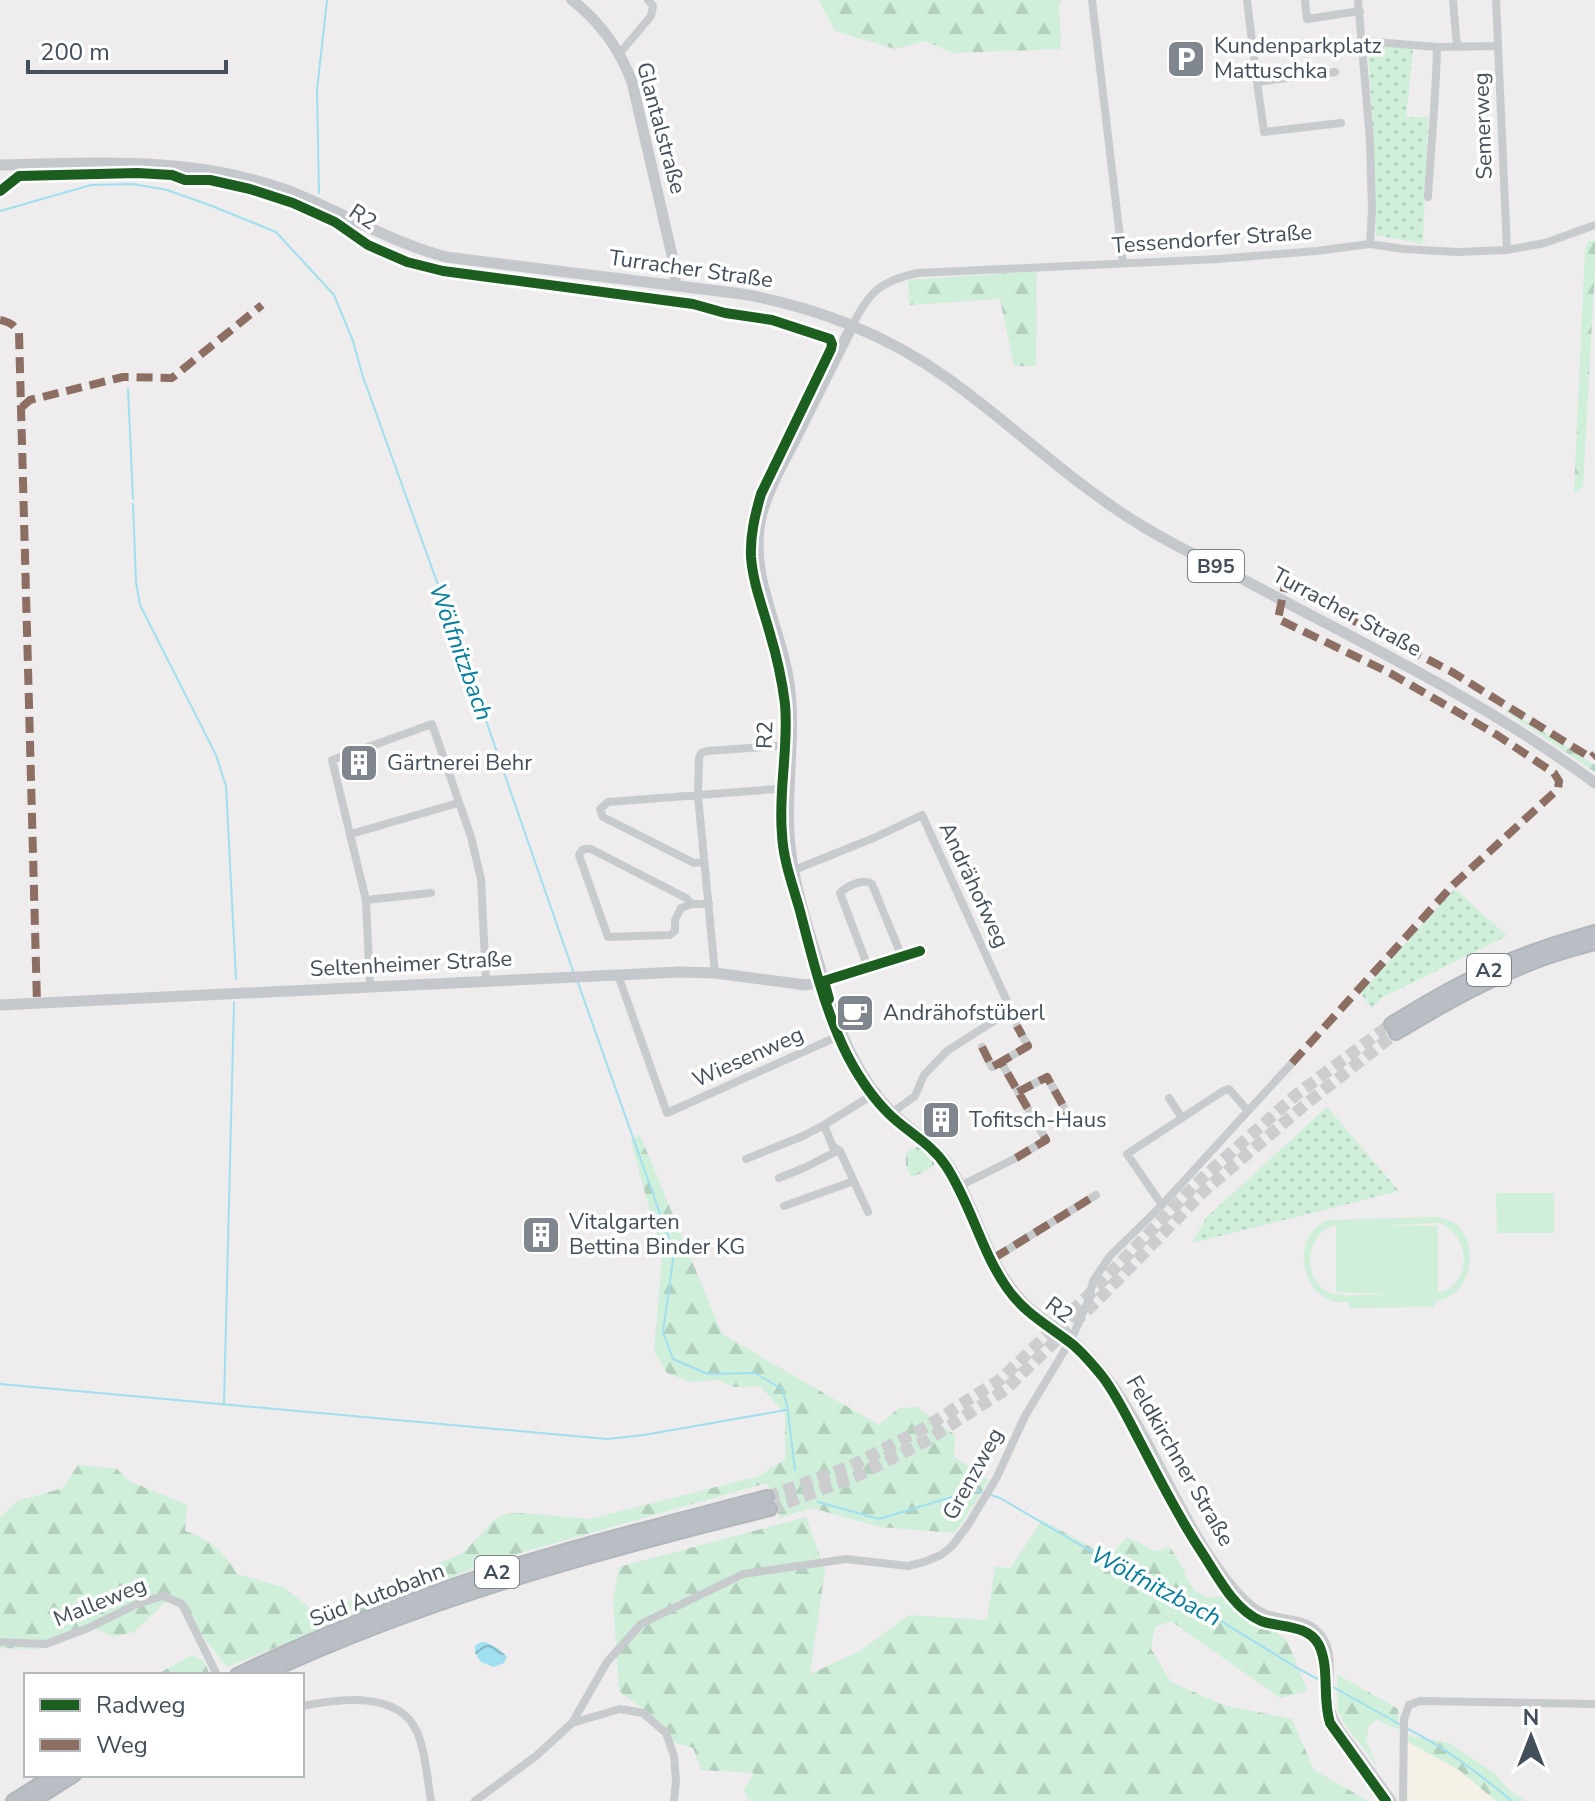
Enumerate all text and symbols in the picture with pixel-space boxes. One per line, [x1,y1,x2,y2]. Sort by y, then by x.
scale bar [28,24,226,74]
place label: Kundenparkplatz Mattuschka [1214,31,1382,86]
text: 200 m [40,36,110,68]
parking icon: Kundenparkplatz Mattuschka [1165,38,1207,80]
street label: Glantalstraße [629,59,693,197]
street label: Semerweg [1466,72,1500,180]
street label: R2 [343,197,383,237]
street label: Tessendorfer Straße [1111,217,1313,261]
street label: Turracher Straße [607,243,775,295]
road number: B95 [1188,550,1244,582]
street label: Turracher Straße [1267,560,1427,664]
water label: Wölfnitzbach [421,579,501,725]
street label: R2 [750,721,780,749]
building icon: Gärtnerei Behr [338,742,380,784]
place label: Gärtnerei Behr [387,748,532,778]
street label: Andrähofweg [932,817,1016,953]
street label: Seltenheimer Straße [309,944,513,984]
road number: A2 [1467,954,1511,986]
cafe icon: Andrähofstüberl [834,992,876,1034]
place label: Andrähofstüberl [883,998,1046,1028]
street label: Wiesenweg [688,1019,808,1095]
building icon: Tofitsch-Haus [920,1099,962,1141]
place label: Tofitsch-Haus [969,1105,1107,1135]
place label: Vitalgarten Bettina Binder KG [568,1207,745,1262]
building icon: Vitalgarten Bettina Binder KG [520,1214,562,1256]
street label: R2 [1039,1290,1079,1330]
street label: Feldkirchner Straße [1119,1370,1241,1552]
street label: Grenzweg [935,1423,1011,1525]
water label: Wölfnitzbach [1085,1538,1227,1634]
street label: Süd Autobahn [305,1556,449,1634]
road number: A2 [475,1556,519,1588]
street label: Malleweg [49,1570,151,1634]
legend [24,1673,304,1777]
text: Radweg [96,1689,186,1721]
north arrow [1491,1697,1571,1777]
text: N [1523,1703,1539,1733]
text: Weg [96,1729,148,1761]

